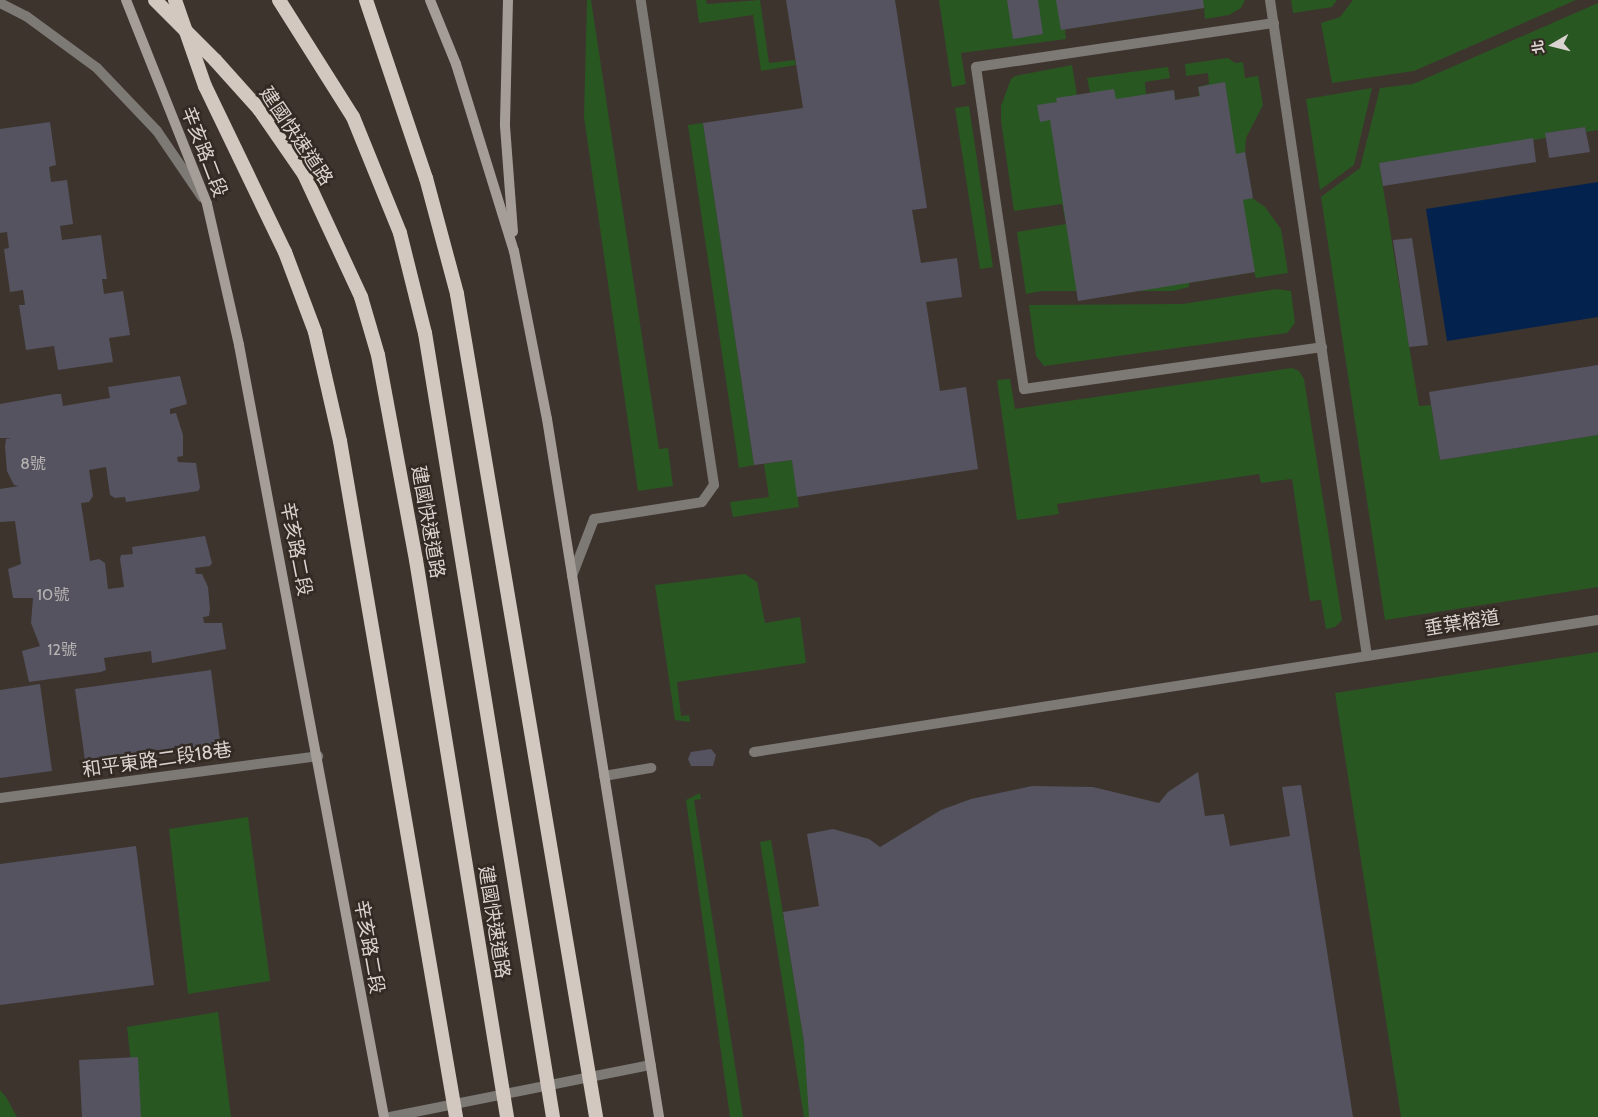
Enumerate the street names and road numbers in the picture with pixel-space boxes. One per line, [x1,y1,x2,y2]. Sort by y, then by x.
street label: 建國快速道路 [255,82,337,190]
street label: 辛亥路二段 [176,104,232,200]
street label: 建國快速道路 [407,464,449,580]
street label: 辛亥路二段 [276,500,316,598]
street label: 垂葉榕道 [1423,606,1501,640]
street label: 和平東路二段18巷 [81,738,233,782]
street label: 建國快速道路 [474,864,514,980]
street label: 辛亥路二段 [350,898,388,996]

